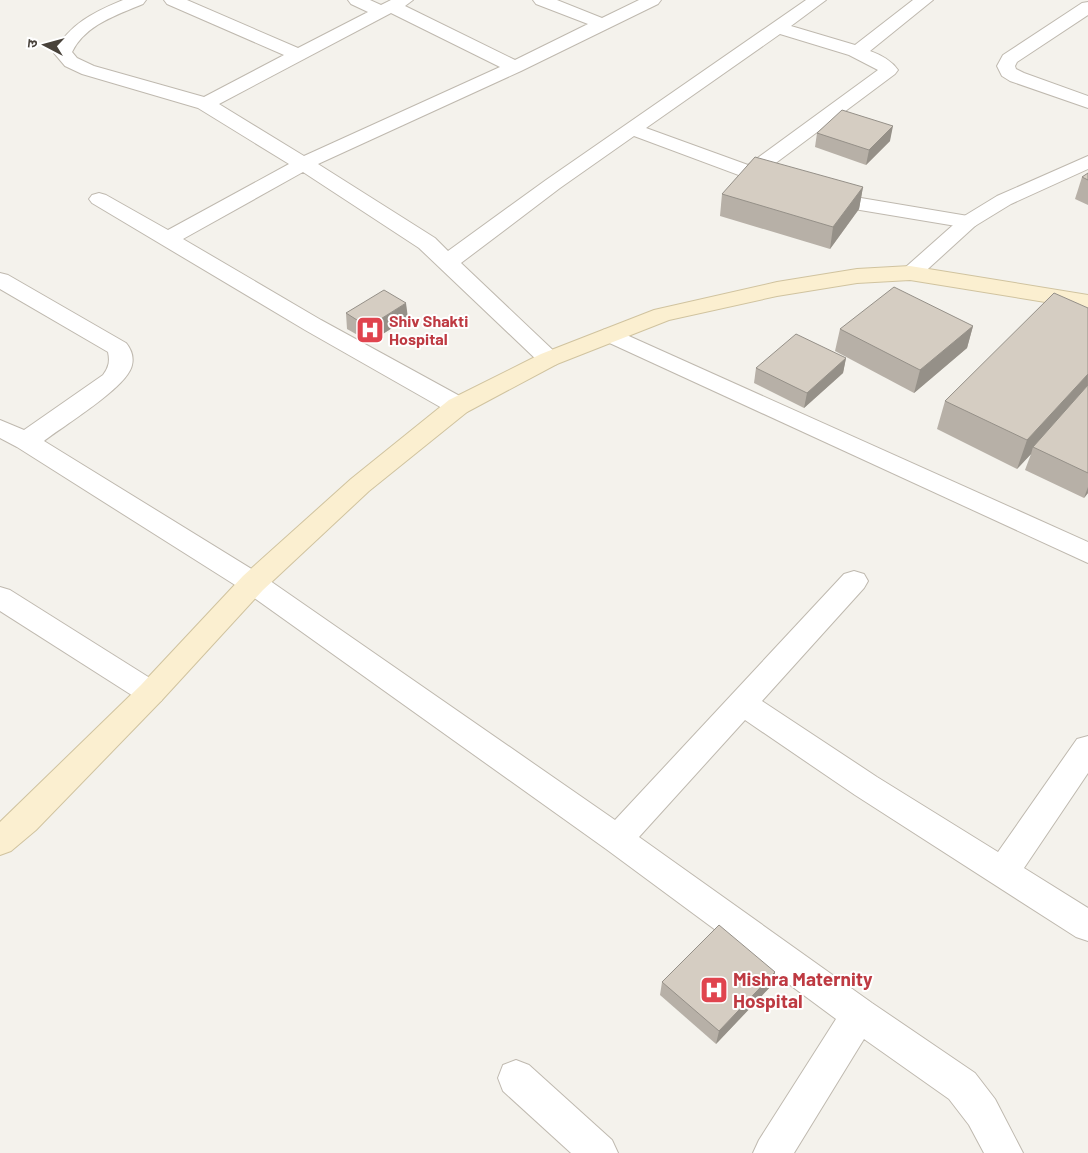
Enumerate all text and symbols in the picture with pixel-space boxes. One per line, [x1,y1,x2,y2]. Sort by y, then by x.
north arrow [20,20,70,70]
text: उ [23,38,41,49]
place label: Shiv Shakti Hospital [389,311,468,348]
hospital icon: Shiv Shakti Hospital [355,315,385,345]
place label: Mishra Maternity Hospital [733,967,873,1012]
hospital icon: Mishra Maternity Hospital [699,975,729,1005]

